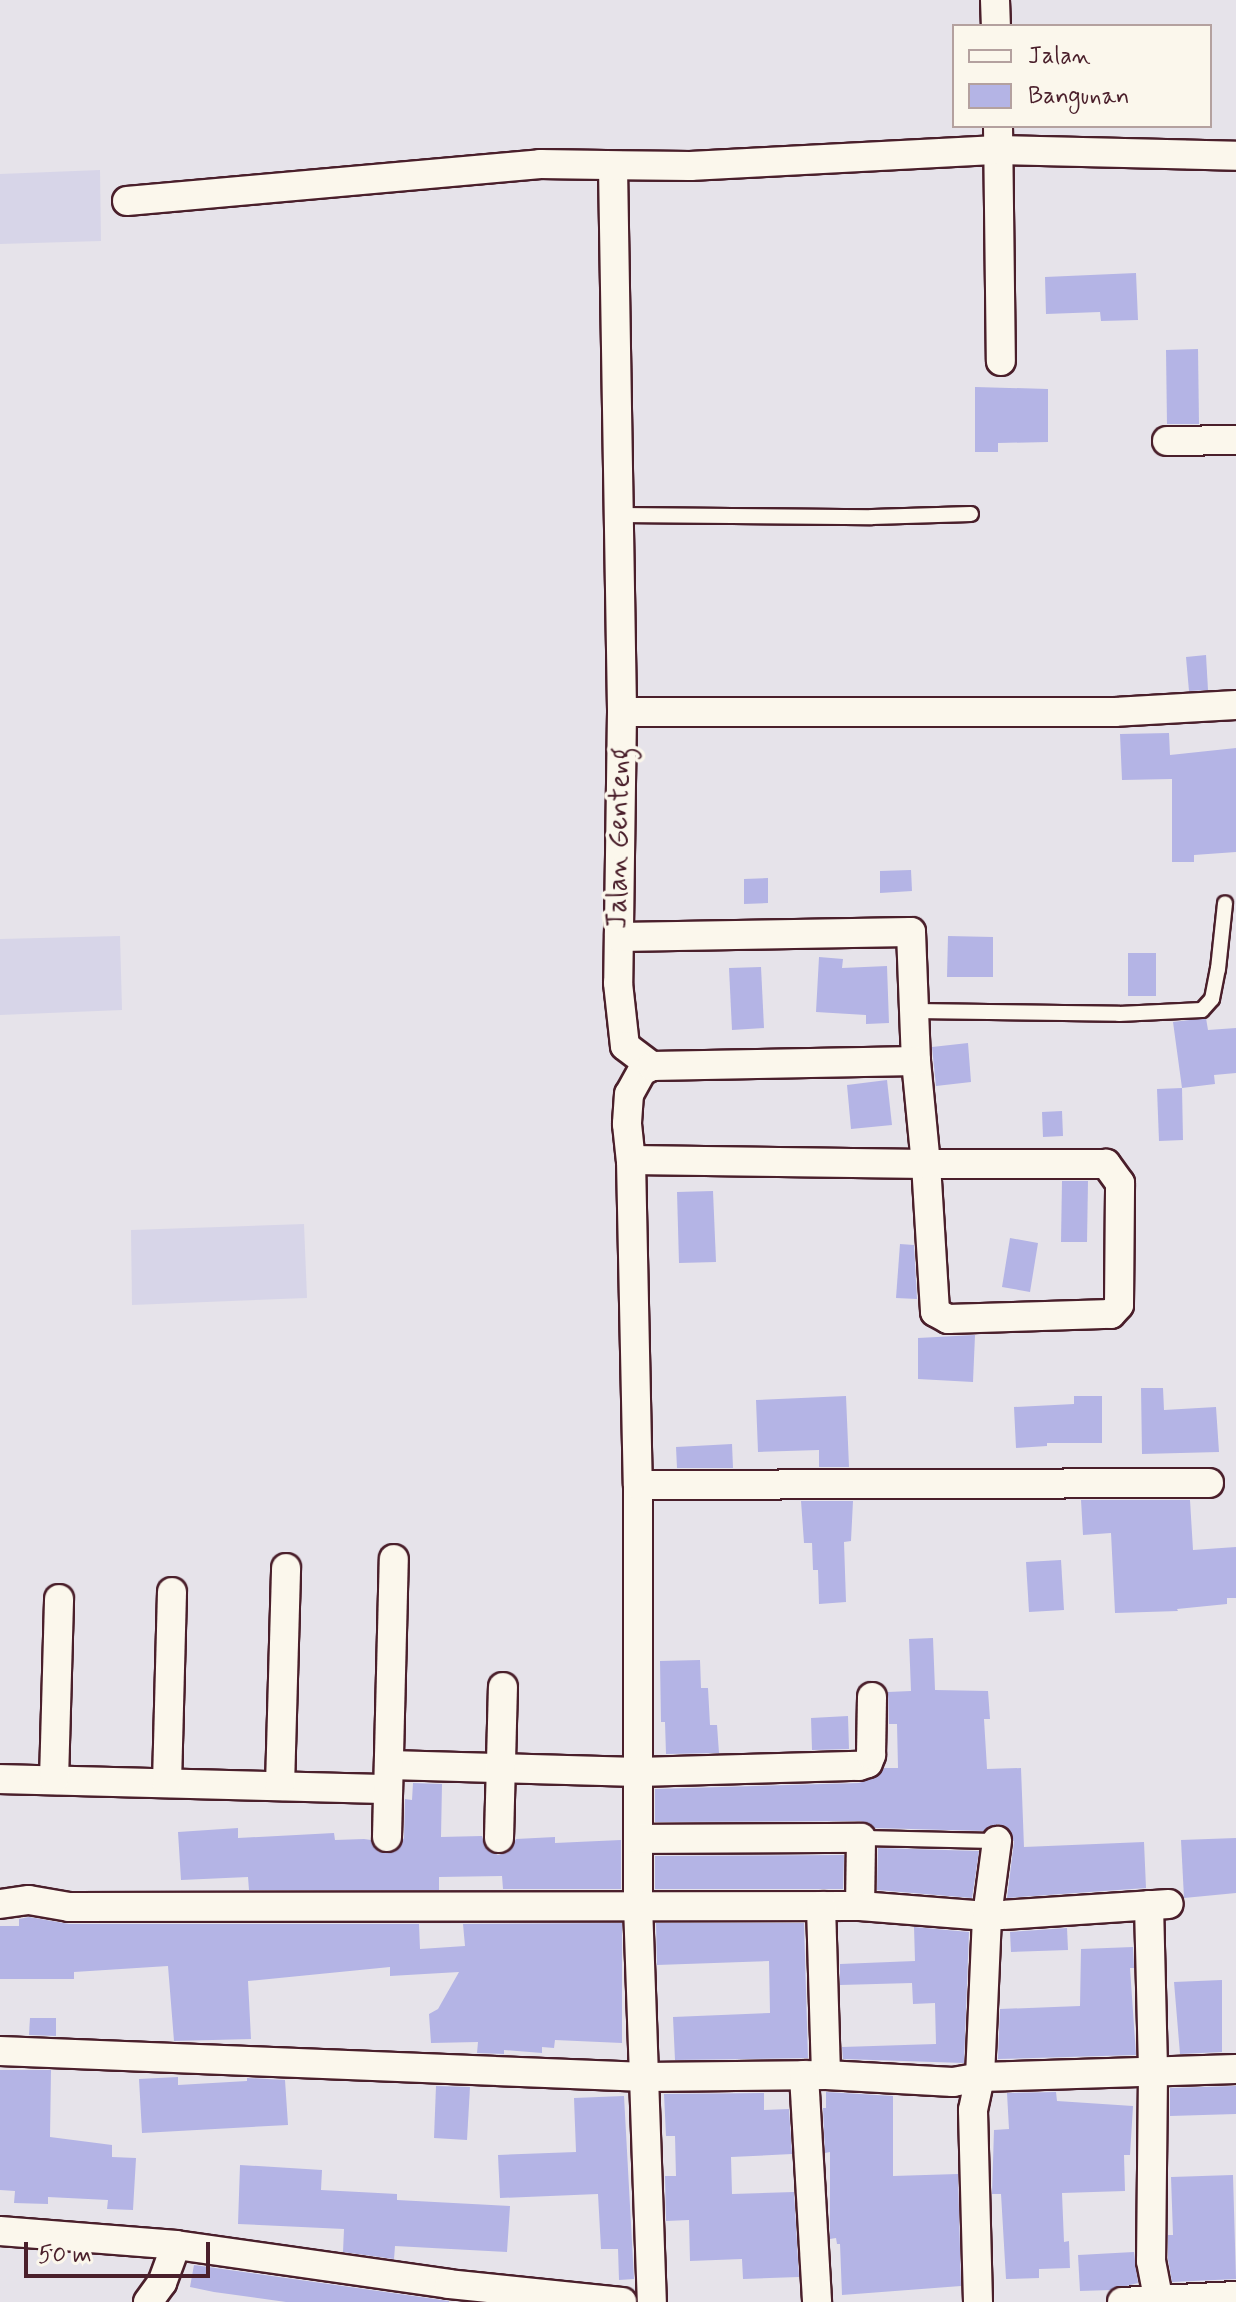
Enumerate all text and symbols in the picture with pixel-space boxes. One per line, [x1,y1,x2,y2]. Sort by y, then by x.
legend [952,24,1212,128]
text: Jalan [1028,41,1091,72]
text: Bangunan [1028,81,1129,112]
street label: Jalan Genteng [602,747,638,929]
scale bar [28,2226,214,2276]
text: 50 m [38,2240,92,2271]

